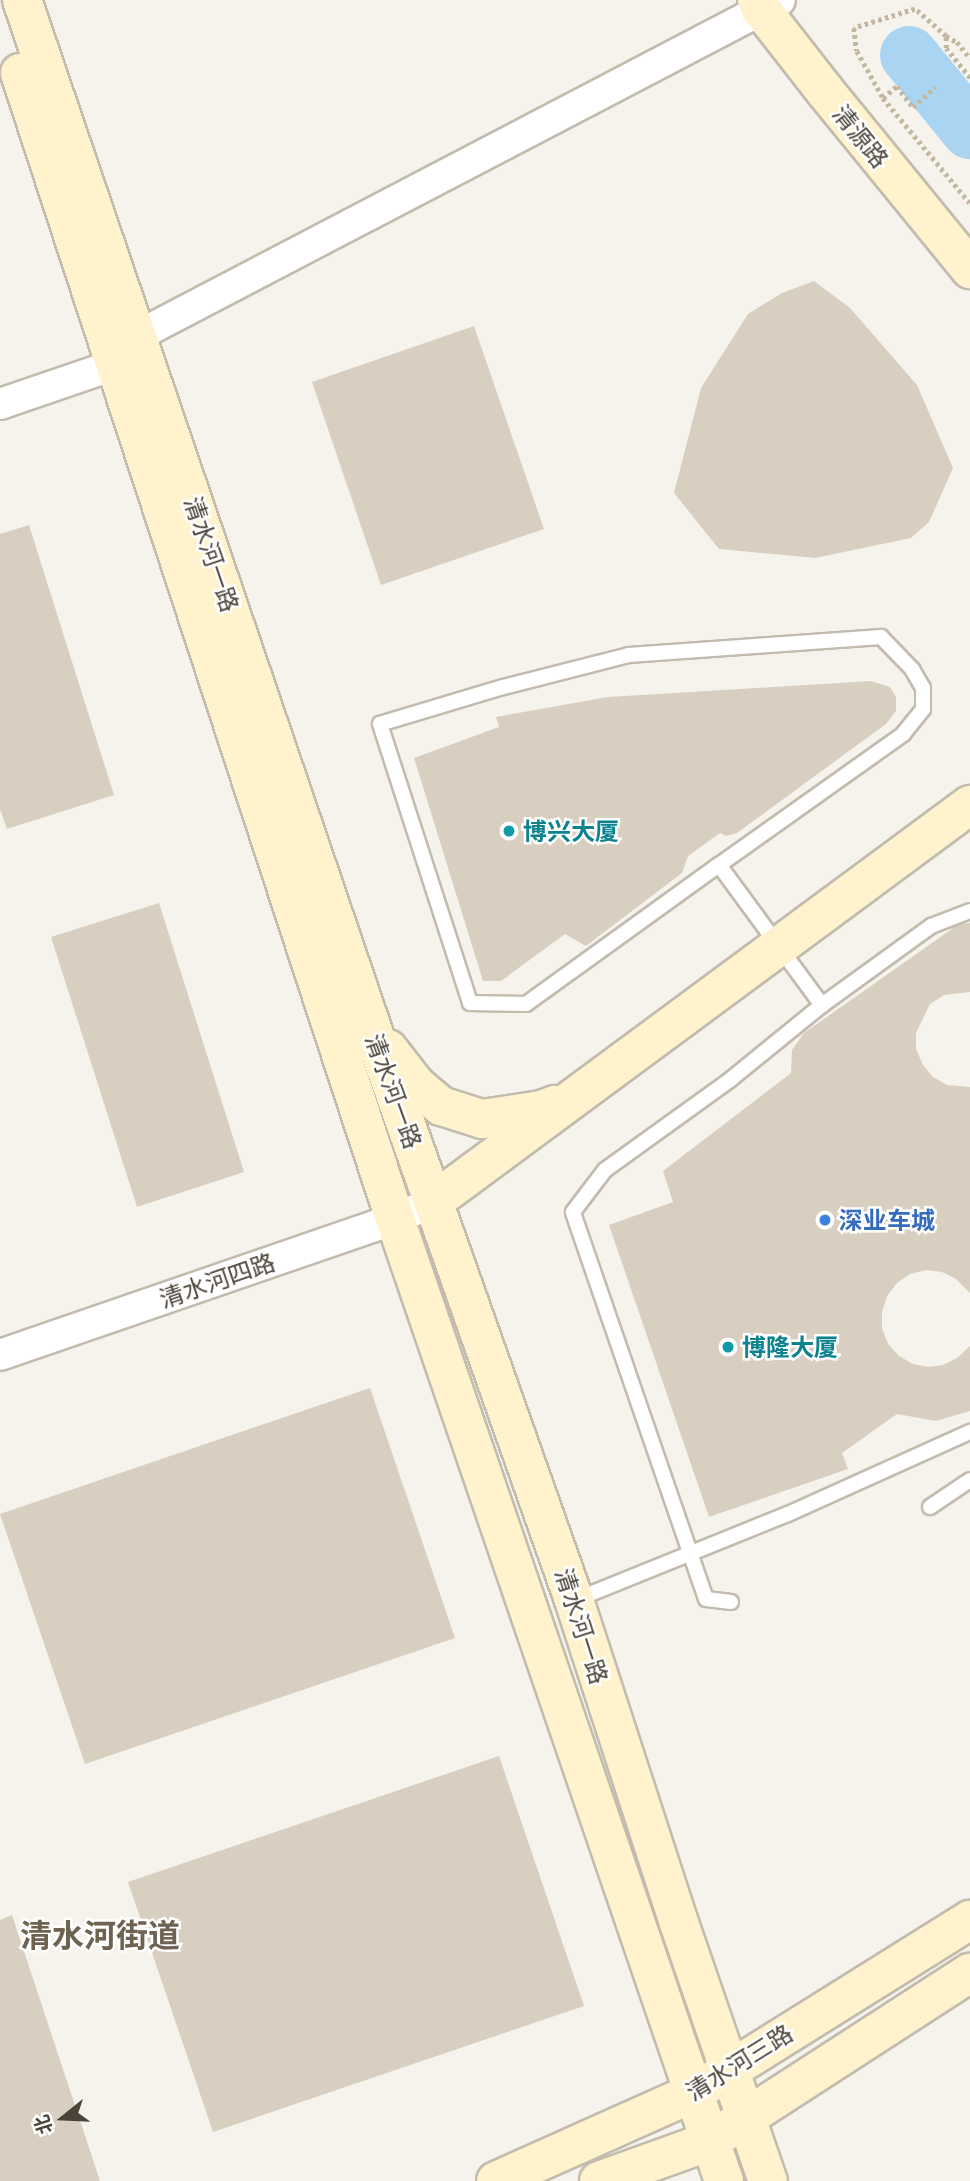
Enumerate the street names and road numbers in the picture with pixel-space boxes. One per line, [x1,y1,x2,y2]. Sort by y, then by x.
street label: 清源路 [827,99,895,173]
street label: 清水河一路 [179,493,245,615]
street label: 清水河一路 [360,1030,428,1152]
street label: 清水河四路 [156,1247,278,1313]
street label: 清水河一路 [550,1564,614,1688]
street label: 清水河三路 [680,2018,798,2106]

